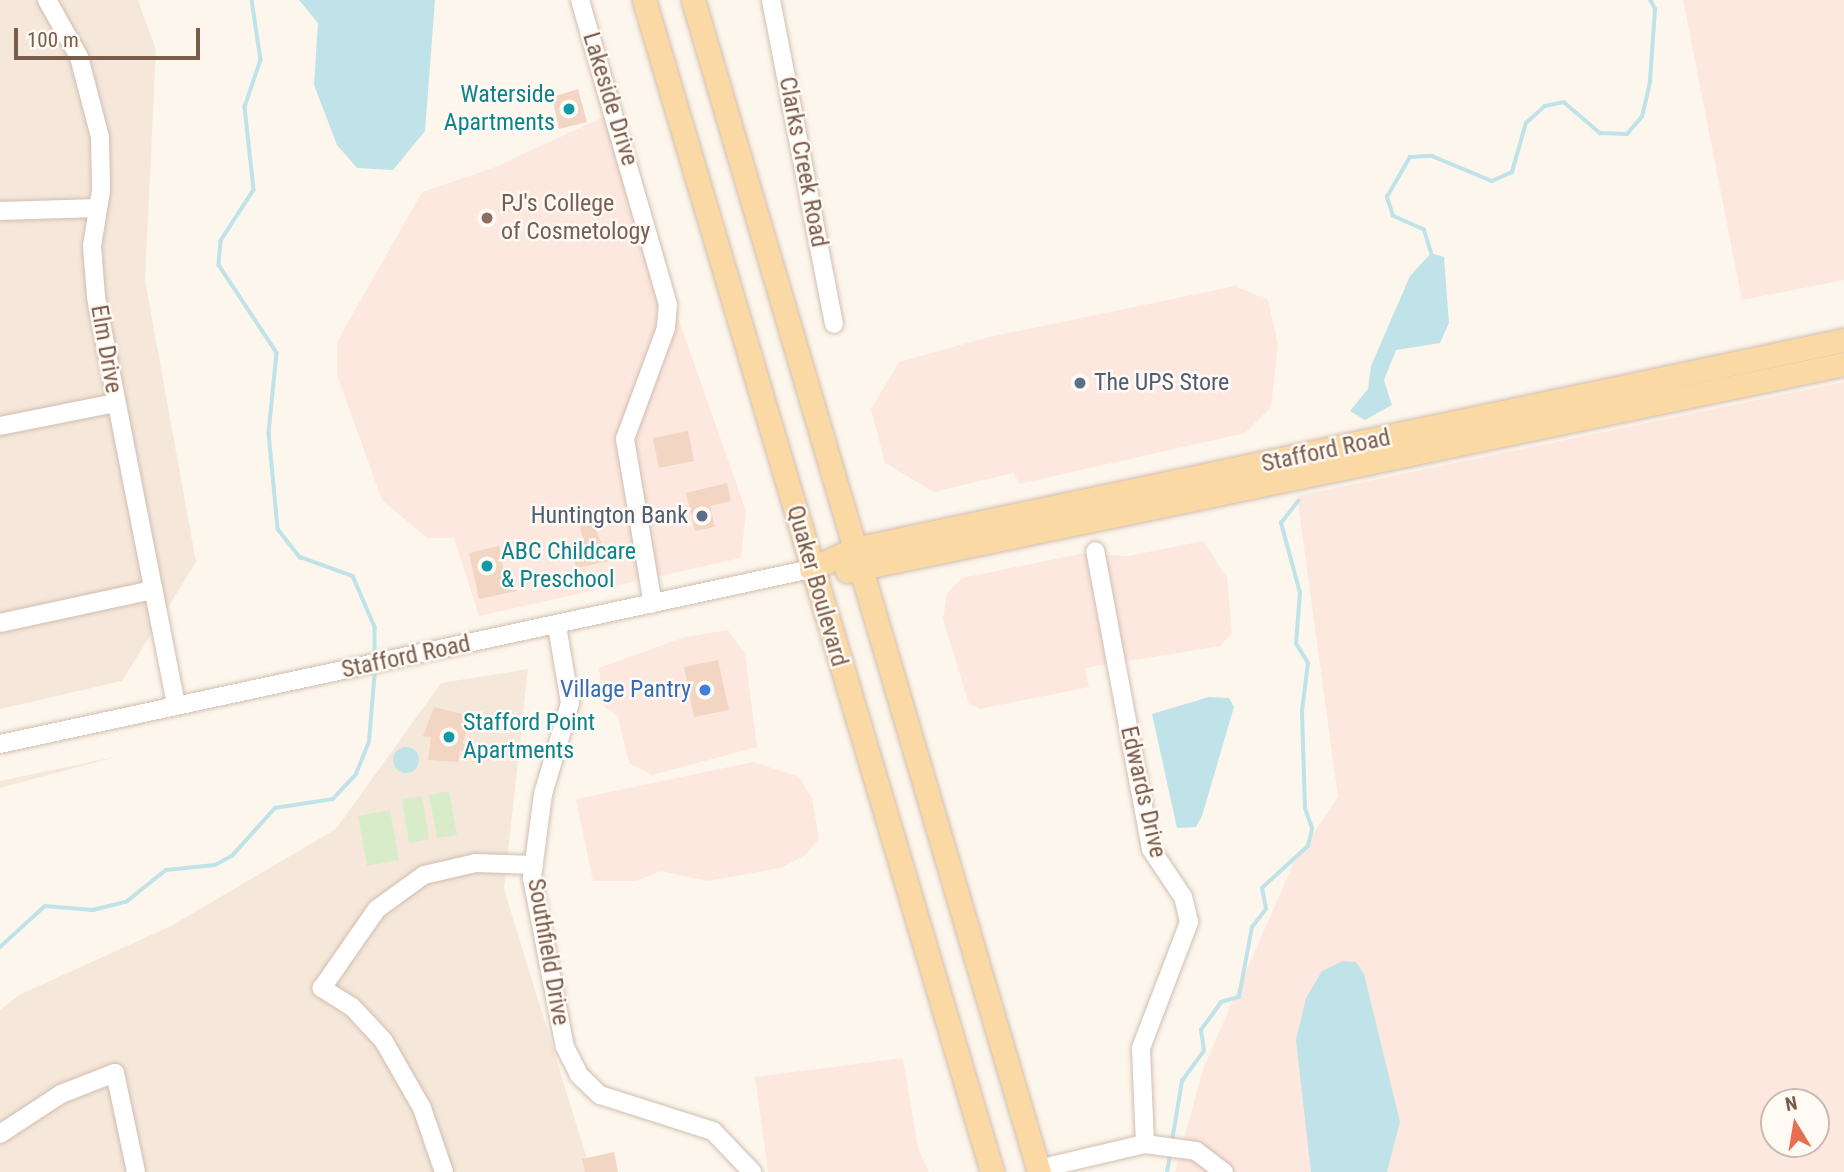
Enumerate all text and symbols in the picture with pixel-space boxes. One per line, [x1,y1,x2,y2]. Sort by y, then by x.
scale bar [18,14,203,58]
text: 100 m [27,28,79,52]
street label: Lakeside Drive [576,29,644,169]
street label: Clarks Creek Road [772,74,834,250]
place label: Waterside Apartments [444,81,555,137]
marker: Waterside Apartments [561,101,577,117]
place label: PJ's College of Cosmetology [501,190,650,246]
marker: PJ's College of Cosmetology [479,210,495,226]
street label: Elm Drive [84,303,128,395]
place label: The UPS Store [1094,369,1229,397]
marker: The UPS Store [1072,375,1088,391]
street label: Stafford Road [1259,423,1393,479]
place label: Huntington Bank [531,502,688,530]
street label: Quaker Boulevard [780,502,854,670]
marker: Huntington Bank [694,508,710,524]
place label: ABC Childcare & Preschool [501,538,636,594]
marker: ABC Childcare & Preschool [479,558,495,574]
street label: Stafford Road [339,629,473,685]
place label: Village Pantry [560,676,691,704]
marker: Village Pantry [697,682,713,698]
place label: Stafford Point Apartments [463,709,595,765]
street label: Edwards Drive [1114,723,1172,861]
marker: Stafford Point Apartments [441,729,457,745]
street label: Southfield Drive [521,876,575,1028]
north arrow [1760,1088,1830,1158]
text: N [1783,1091,1799,1116]

